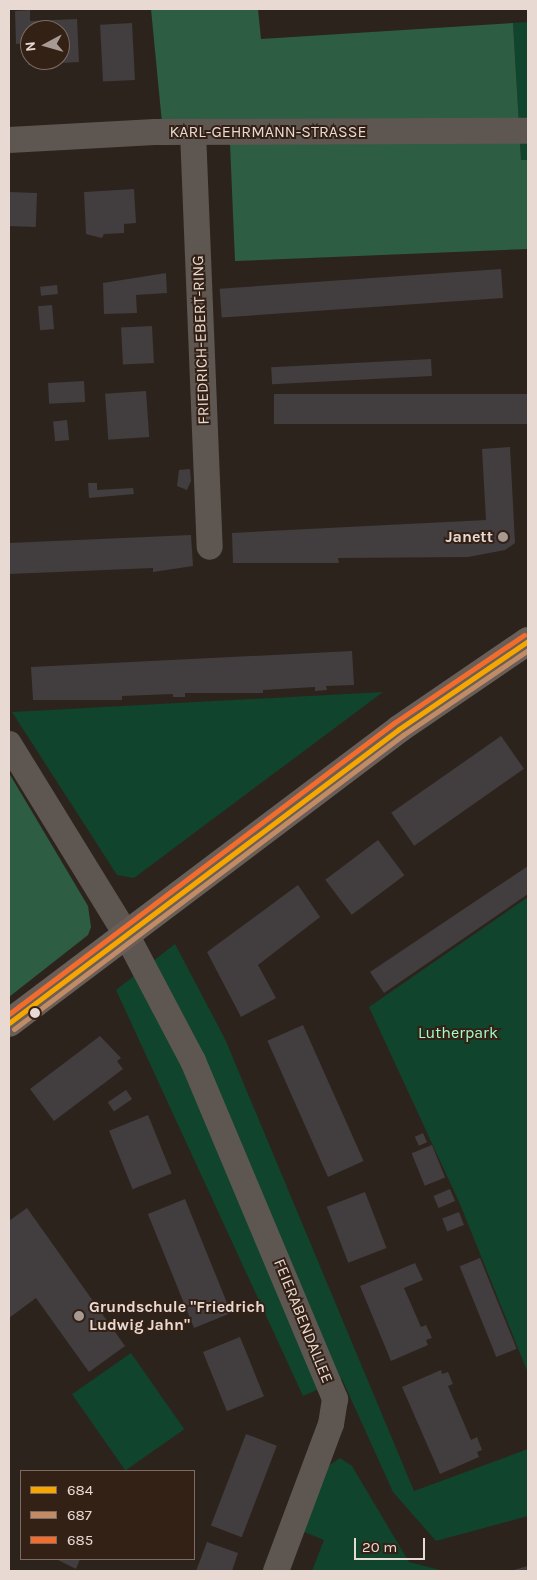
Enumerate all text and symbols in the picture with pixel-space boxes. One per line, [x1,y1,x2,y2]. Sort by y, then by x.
north arrow [20,20,70,70]
text: N [22,41,40,52]
street label: KARL-GEHRMANN-STRASSE [170,122,366,142]
street label: FRIEDRICH-EBERT-RING [188,255,214,425]
place label: Janett [445,527,493,547]
marker: Janett [497,531,509,543]
unlabelled marker [30,1008,40,1018]
park label: Lutherpark [418,1023,498,1043]
street label: FEIERABENDALLEE [269,1256,337,1386]
place label: Grundschule "Friedrich Ludwig Jahn" [89,1297,265,1335]
marker: Grundschule "Friedrich Ludwig Jahn" [73,1310,85,1322]
legend [20,1470,195,1560]
text: 684 [67,1481,93,1499]
text: 687 [67,1506,92,1524]
scale bar [357,1528,428,1560]
text: 685 [67,1531,93,1549]
text: 20 m [362,1538,397,1556]

